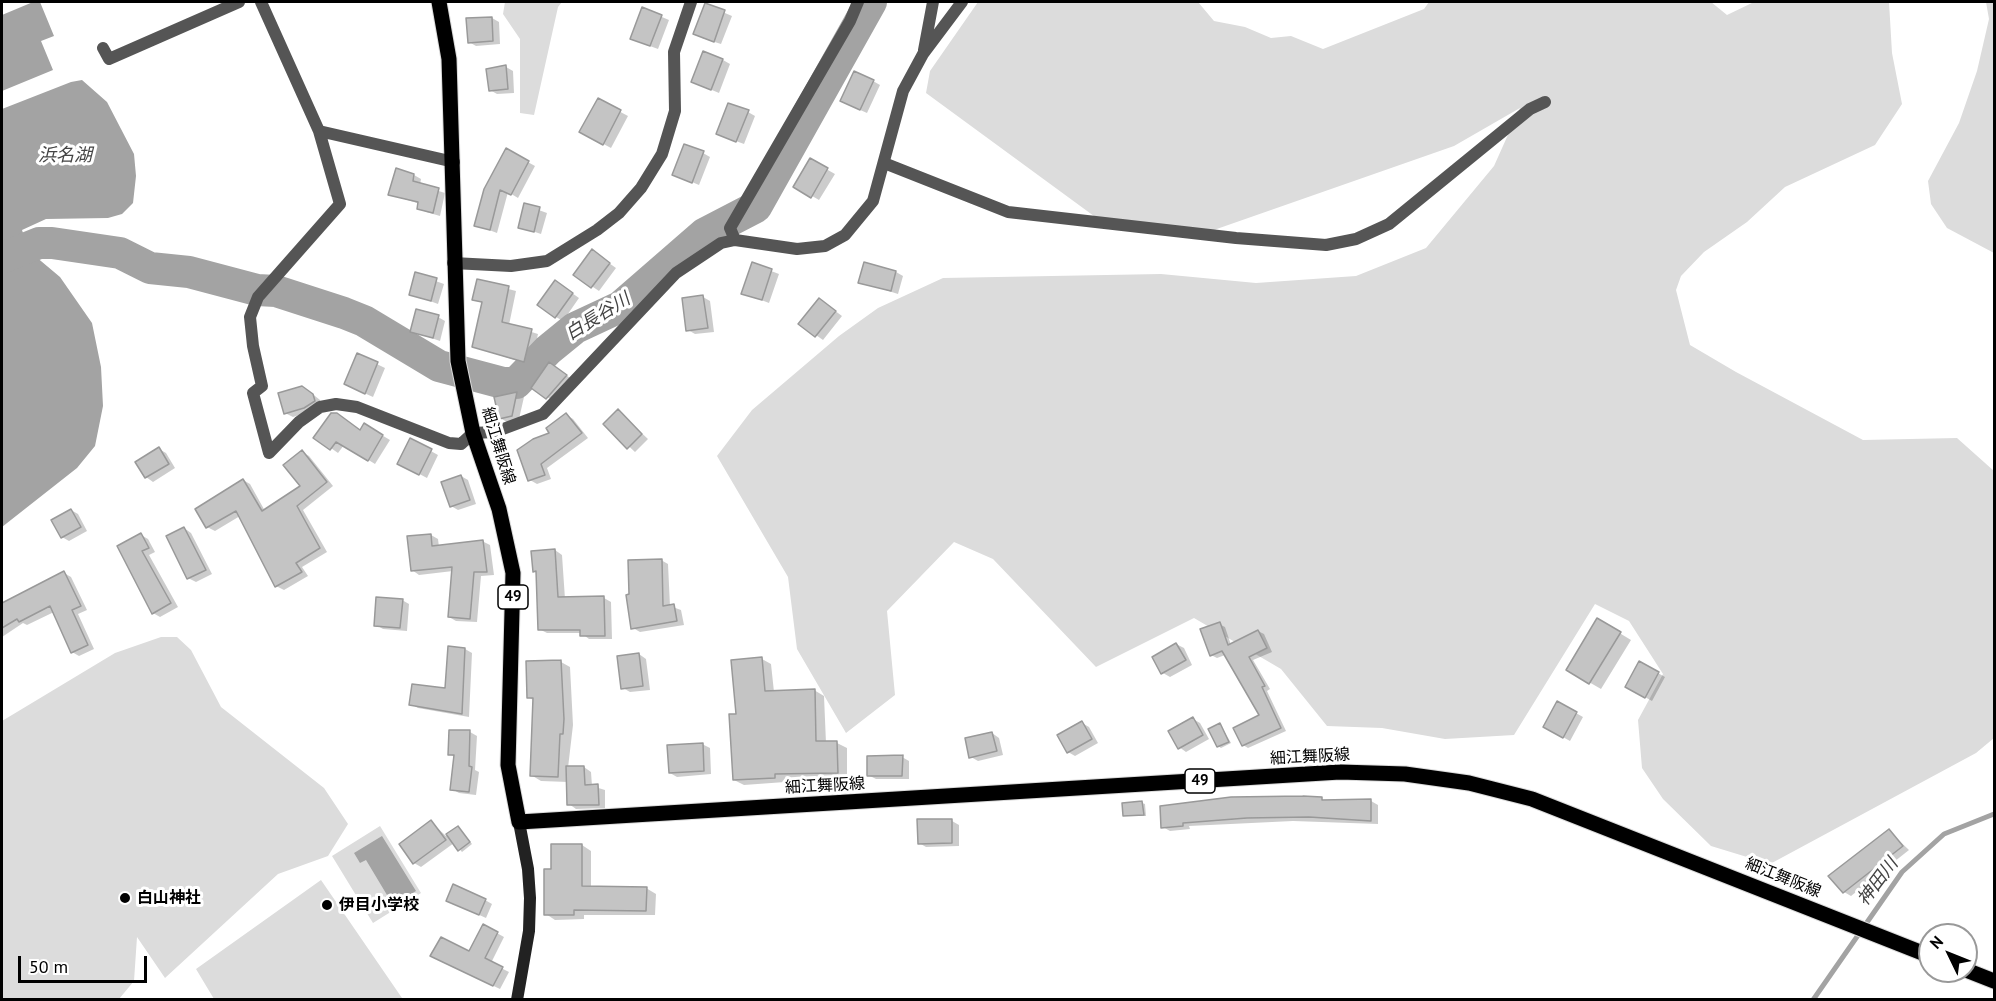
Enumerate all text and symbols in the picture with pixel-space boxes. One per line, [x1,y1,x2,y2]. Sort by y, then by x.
water label: 浜名湖 [38,145,92,167]
water label: 白長谷川 [562,289,634,345]
street label: 細江舞阪線 [477,405,519,487]
road number: 49 [498,585,528,609]
street label: 細江舞阪線 [1270,745,1350,769]
road number: 49 [1185,769,1215,793]
street label: 細江舞阪線 [785,774,865,798]
street label: 細江舞阪線 [1742,854,1824,902]
water label: 神田川 [1853,854,1903,910]
place label: 白山神社 [137,888,201,908]
marker: 白山神社 [118,891,132,905]
place label: 伊目小学校 [339,895,419,915]
marker: 伊目小学校 [320,898,334,912]
north arrow [1918,923,1978,983]
text: N [1925,931,1947,953]
scale bar [21,944,150,982]
text: 50 m [29,955,68,978]

